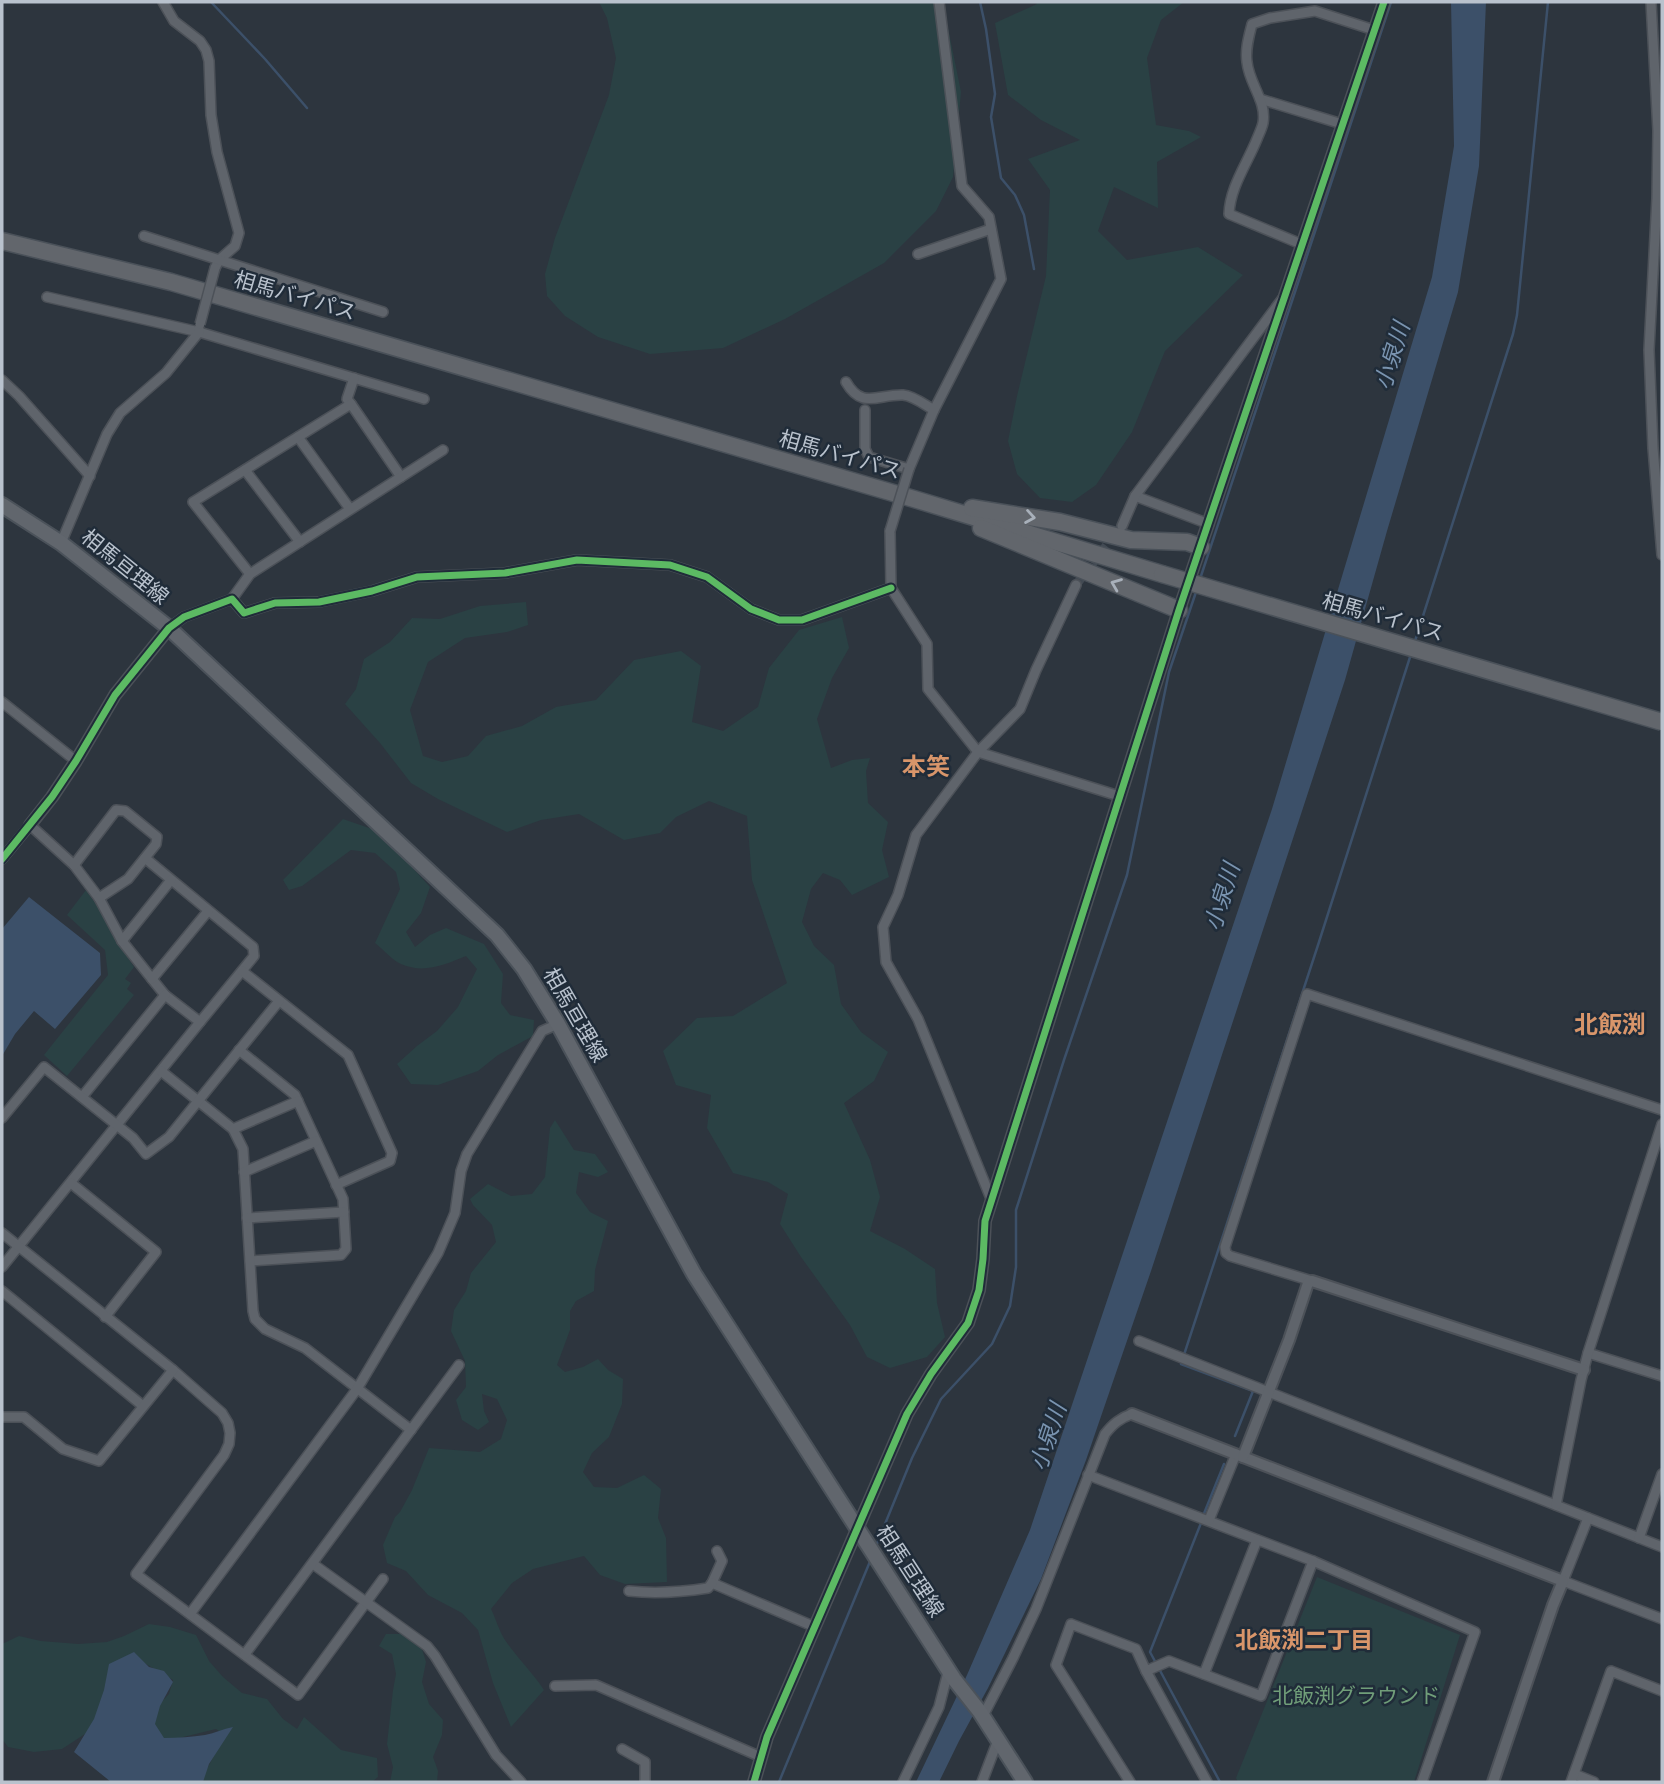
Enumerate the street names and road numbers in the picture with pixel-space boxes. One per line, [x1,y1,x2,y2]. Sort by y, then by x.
street label: 相馬バイパス [231,265,359,326]
street label: 相馬バイパス [776,424,904,485]
street label: 相馬亘理線 [76,523,175,610]
street label: 相馬バイパス [1319,586,1447,647]
street label: 相馬亘理線 [537,963,613,1067]
street label: 相馬亘理線 [871,1519,950,1622]

